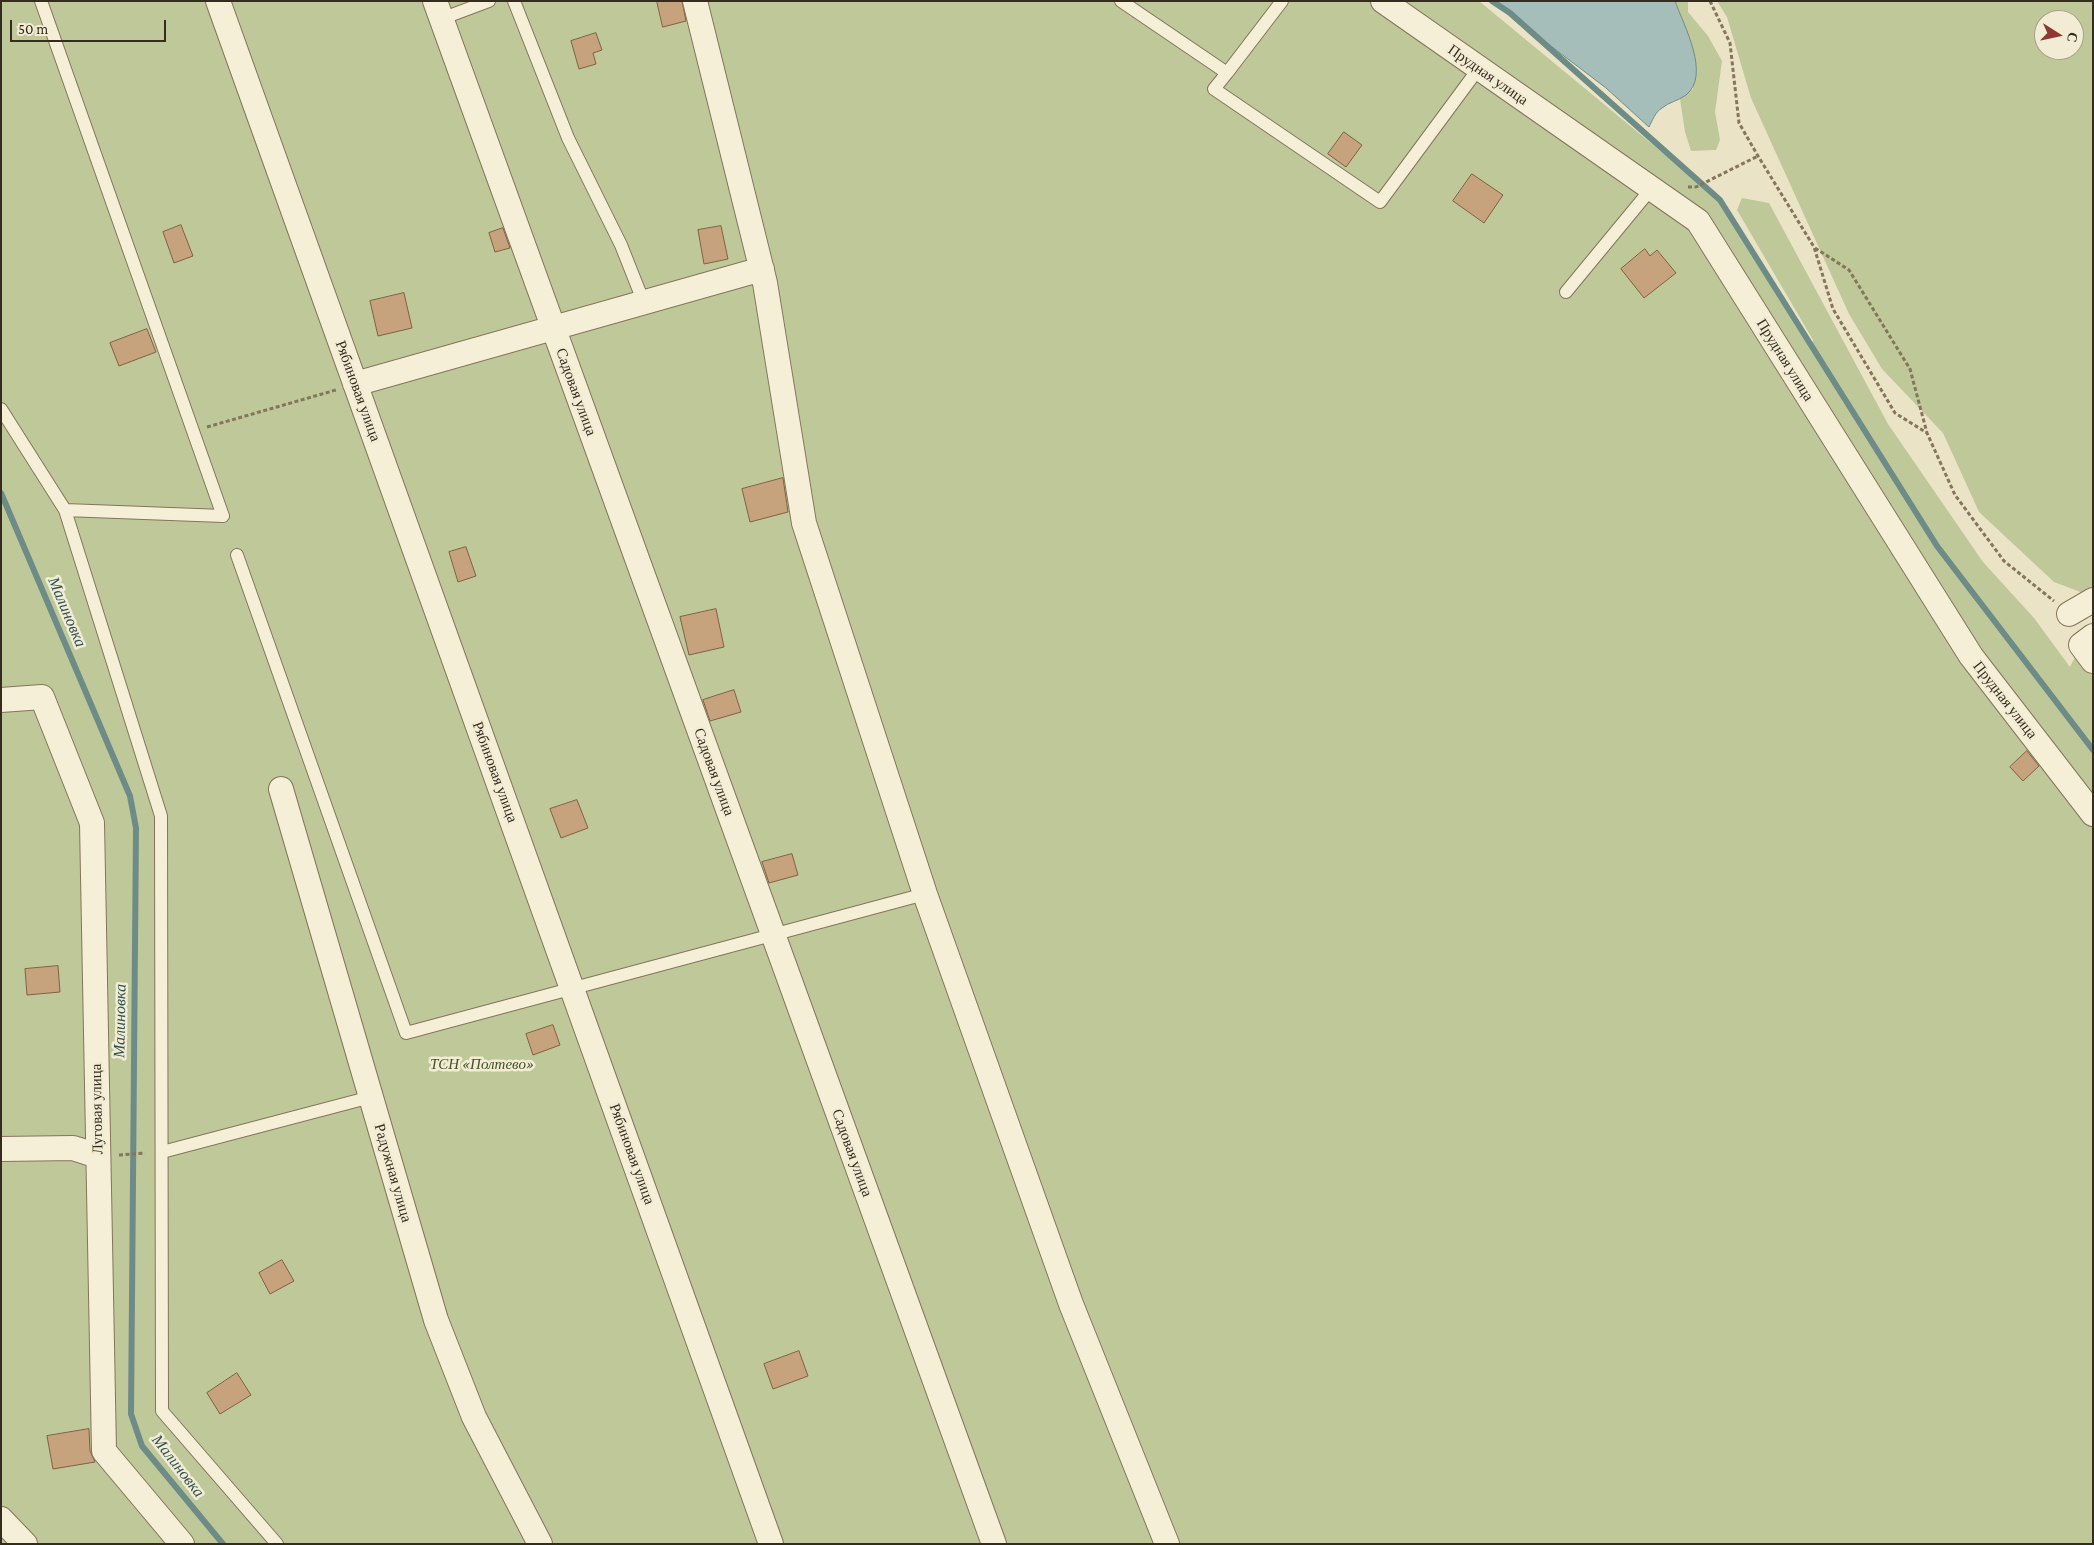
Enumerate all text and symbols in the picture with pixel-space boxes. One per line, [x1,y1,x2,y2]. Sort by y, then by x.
scale bar [12,10,169,42]
north arrow [2034,10,2084,60]
text: 50 m [18,21,48,37]
text: С [2064,31,2082,44]
street label: Прудная улица [1444,41,1532,109]
street label: Прудная улица [1753,315,1817,405]
street label: Рябиновая улица [331,338,385,444]
street label: Садовая улица [552,346,600,438]
water label: Малиновка [44,574,90,650]
street label: Прудная улица [1969,658,2041,742]
street label: Рябиновая улица [468,719,522,825]
street label: Садовая улица [690,726,738,818]
water label: Малиновка [110,984,130,1058]
park label: ТСН «Полтево» [430,1055,534,1073]
street label: Луговая улица [87,1063,107,1155]
street label: Рябиновая улица [605,1101,659,1207]
street label: Садовая улица [828,1107,876,1199]
street label: Радужная улица [370,1122,416,1224]
water label: Малиновка [148,1431,208,1501]

